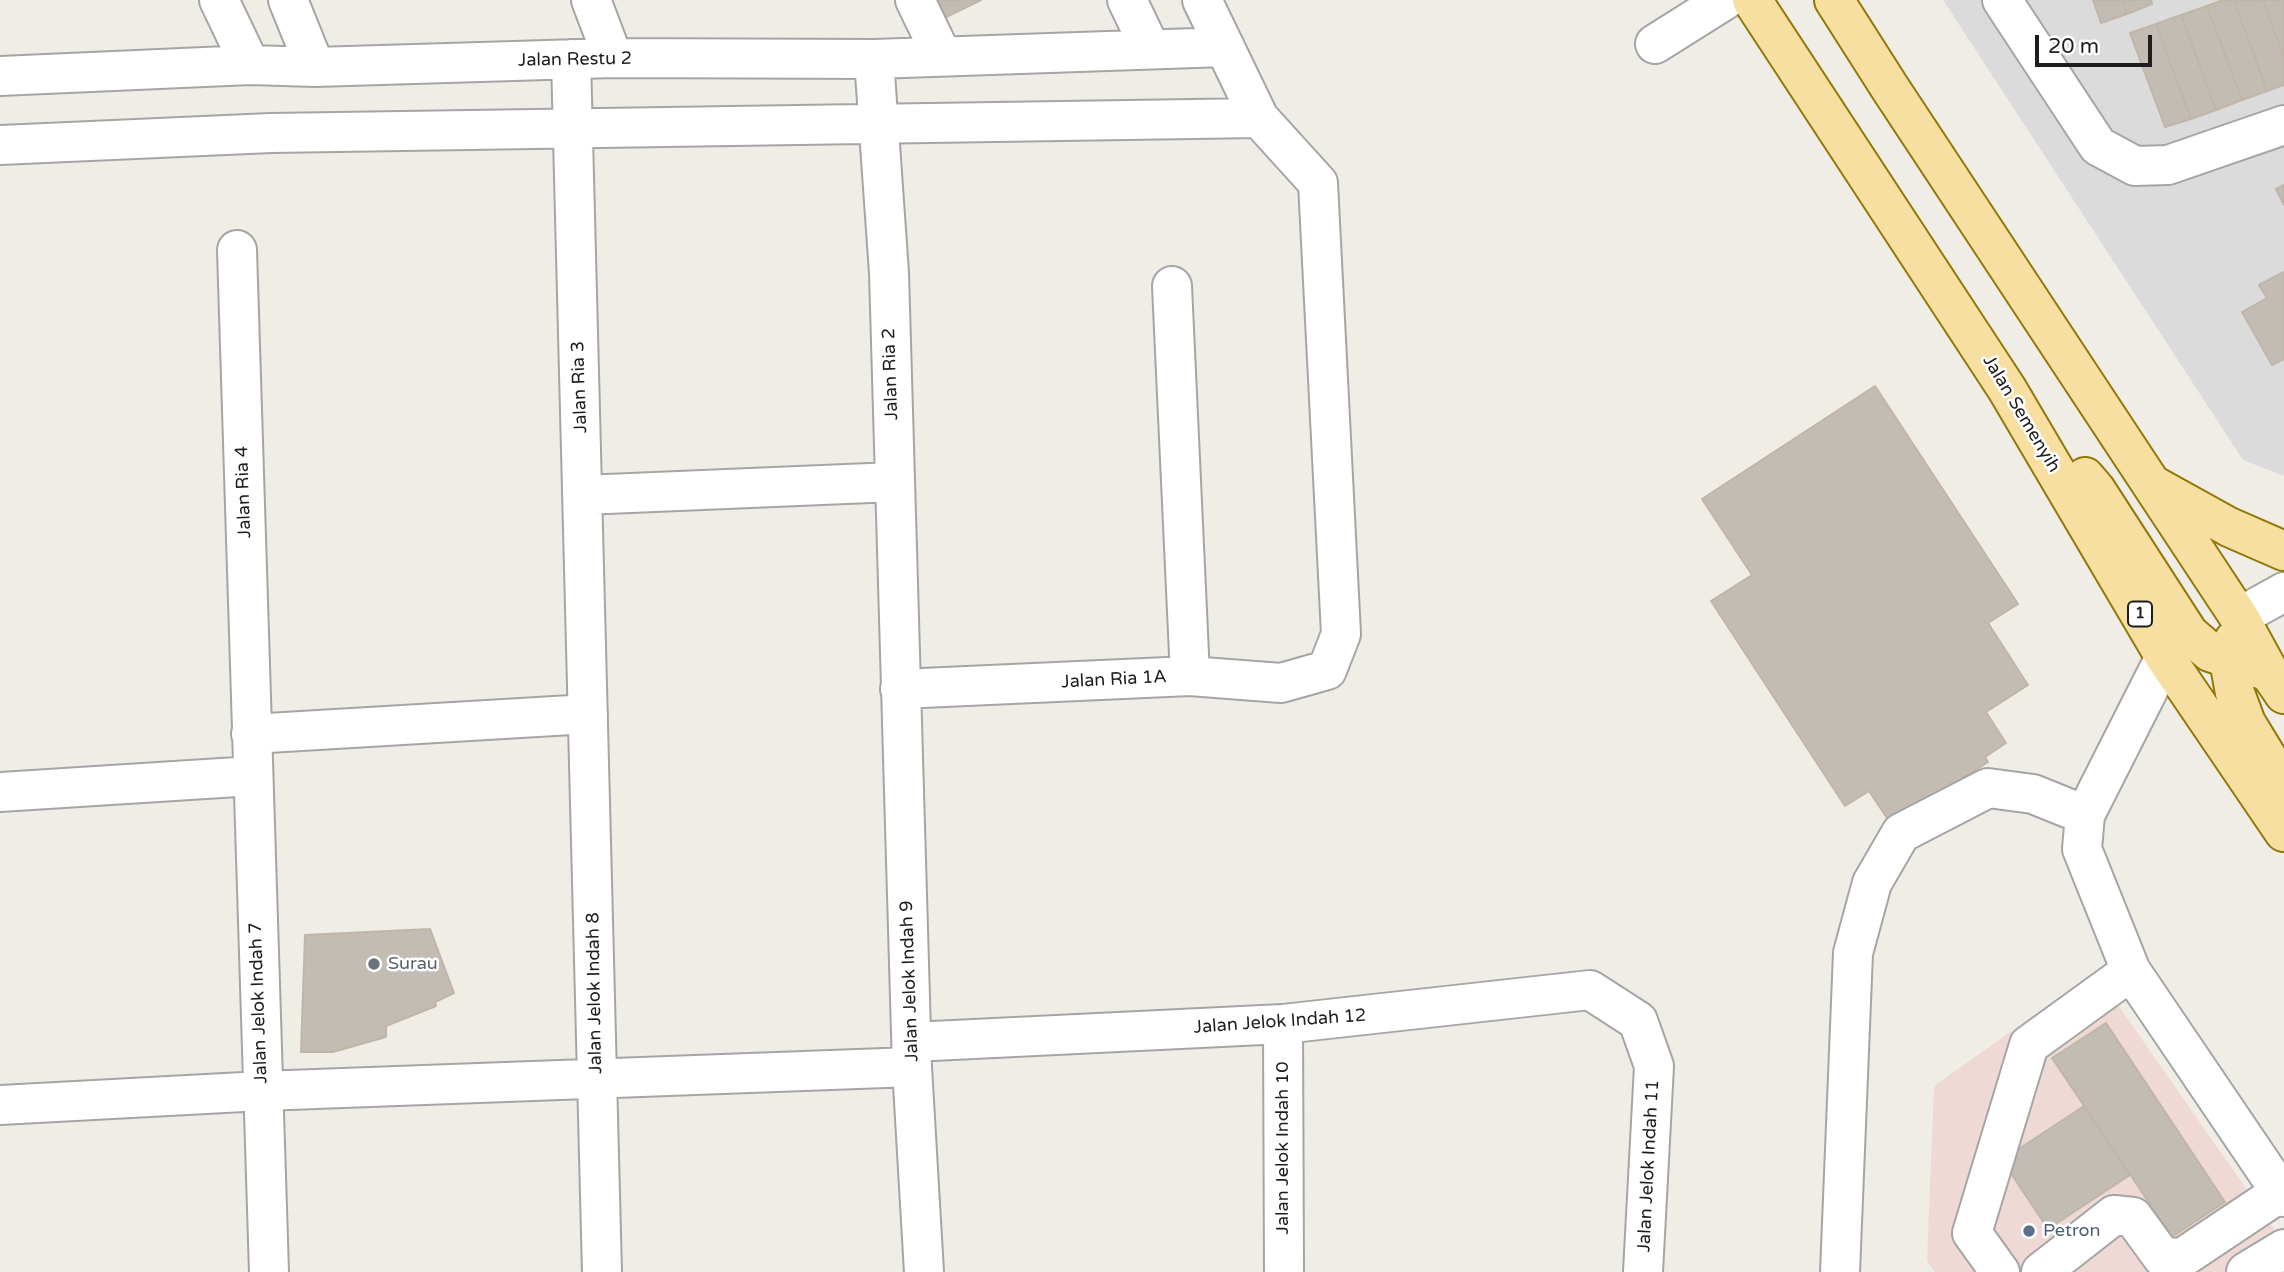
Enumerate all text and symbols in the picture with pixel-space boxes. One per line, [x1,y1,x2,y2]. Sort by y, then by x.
scale bar [2039,21,2156,65]
text: 20 m [2048,34,2099,59]
street label: Jalan Restu 2 [518,48,632,72]
street label: Jalan Ria 2 [879,328,903,420]
street label: Jalan Ria 3 [568,341,592,433]
street label: Jalan Semenyih [1978,352,2064,476]
street label: Jalan Ria 4 [232,446,256,538]
road number: 1 [2128,601,2152,626]
street label: Jalan Ria 1A [1061,666,1167,694]
street label: Jalan Jelok Indah 9 [896,900,924,1062]
street label: Jalan Jelok Indah 8 [583,912,607,1074]
street label: Jalan Jelok Indah 7 [245,922,273,1084]
place label: Surau [388,953,438,975]
marker: Surau [366,956,382,972]
street label: Jalan Jelok Indah 12 [1193,1005,1367,1039]
street label: Jalan Jelok Indah 10 [1272,1062,1294,1234]
street label: Jalan Jelok Indah 11 [1634,1079,1664,1253]
place label: Petron [2043,1220,2100,1242]
marker: Petron [2021,1223,2037,1239]

